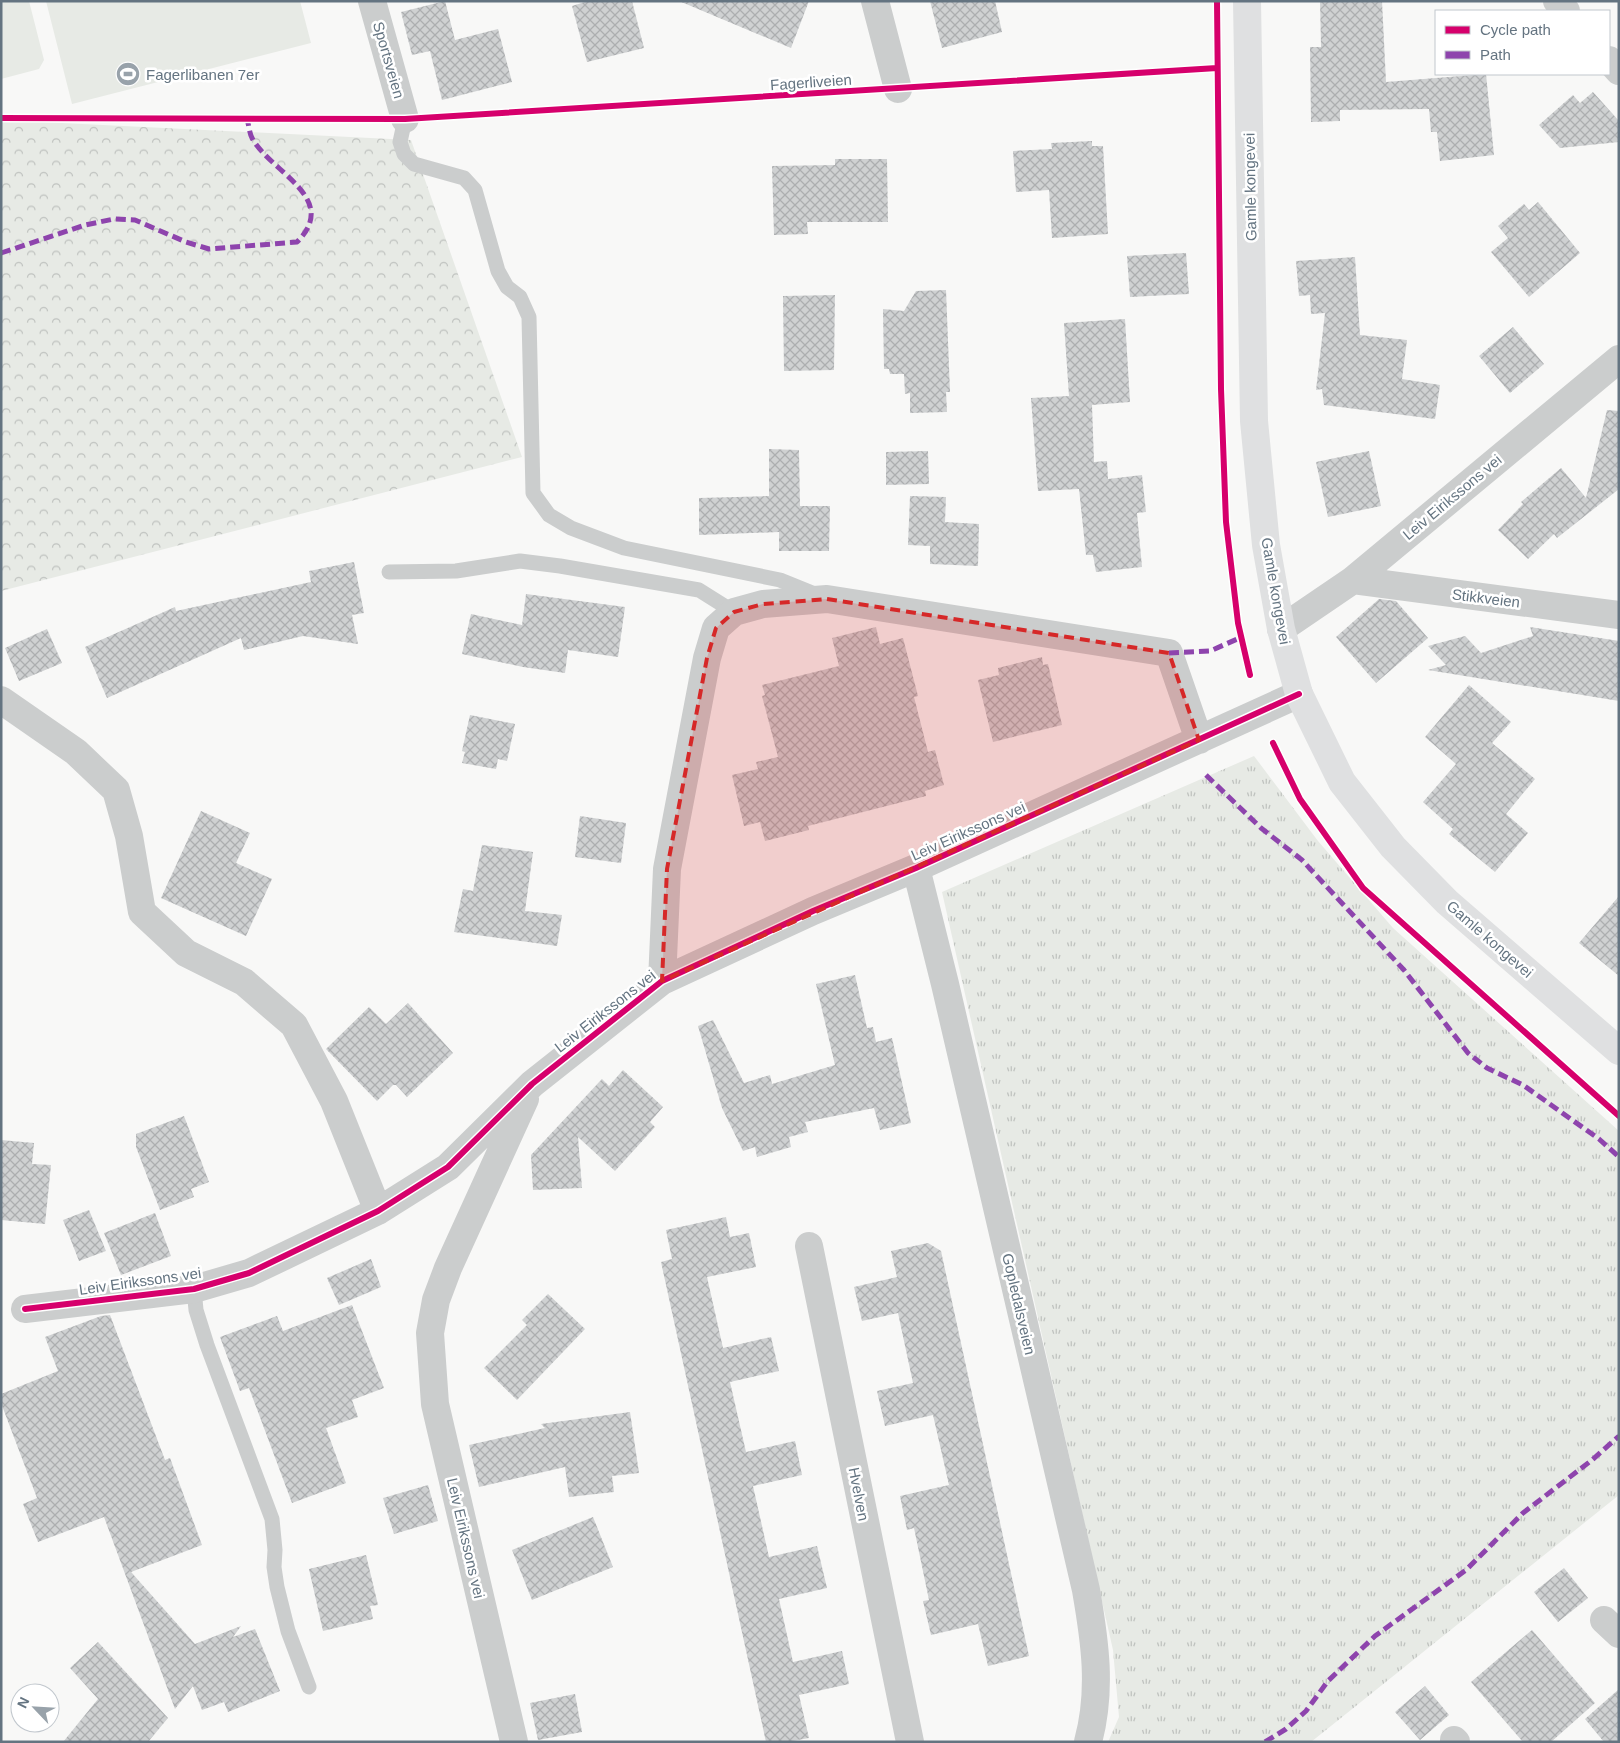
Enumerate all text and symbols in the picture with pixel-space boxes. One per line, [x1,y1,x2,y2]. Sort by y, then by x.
legend [1435,10,1610,75]
street label: Sportsveien [370,20,408,100]
text: Cycle path [1480,21,1551,38]
text: Path [1480,46,1511,63]
sports icon: Fagerlibanen 7er [115,61,141,87]
place label: Fagerlibanen 7er [146,66,259,83]
street label: Fagerliveien [770,71,852,93]
street label: Gamle kongevei [1241,133,1259,241]
street label: Leiv Eirikssons vei [1399,451,1505,543]
street label: Gamle kongevei [1258,536,1294,646]
street label: Stikkveien [1451,585,1521,611]
street label: Leiv Eirikssons vei [908,798,1028,864]
street label: Gamle kongevei [1444,897,1536,981]
street label: Leiv Eirikssons vei [551,966,659,1056]
street label: Gopledalsveien [999,1252,1039,1356]
street label: Leiv Eirikssons vei [78,1264,202,1298]
street label: Hvelven [845,1466,873,1522]
street label: Leiv Eirikssons vei [444,1476,488,1600]
north arrow [10,1683,60,1733]
text: N [14,1695,33,1710]

